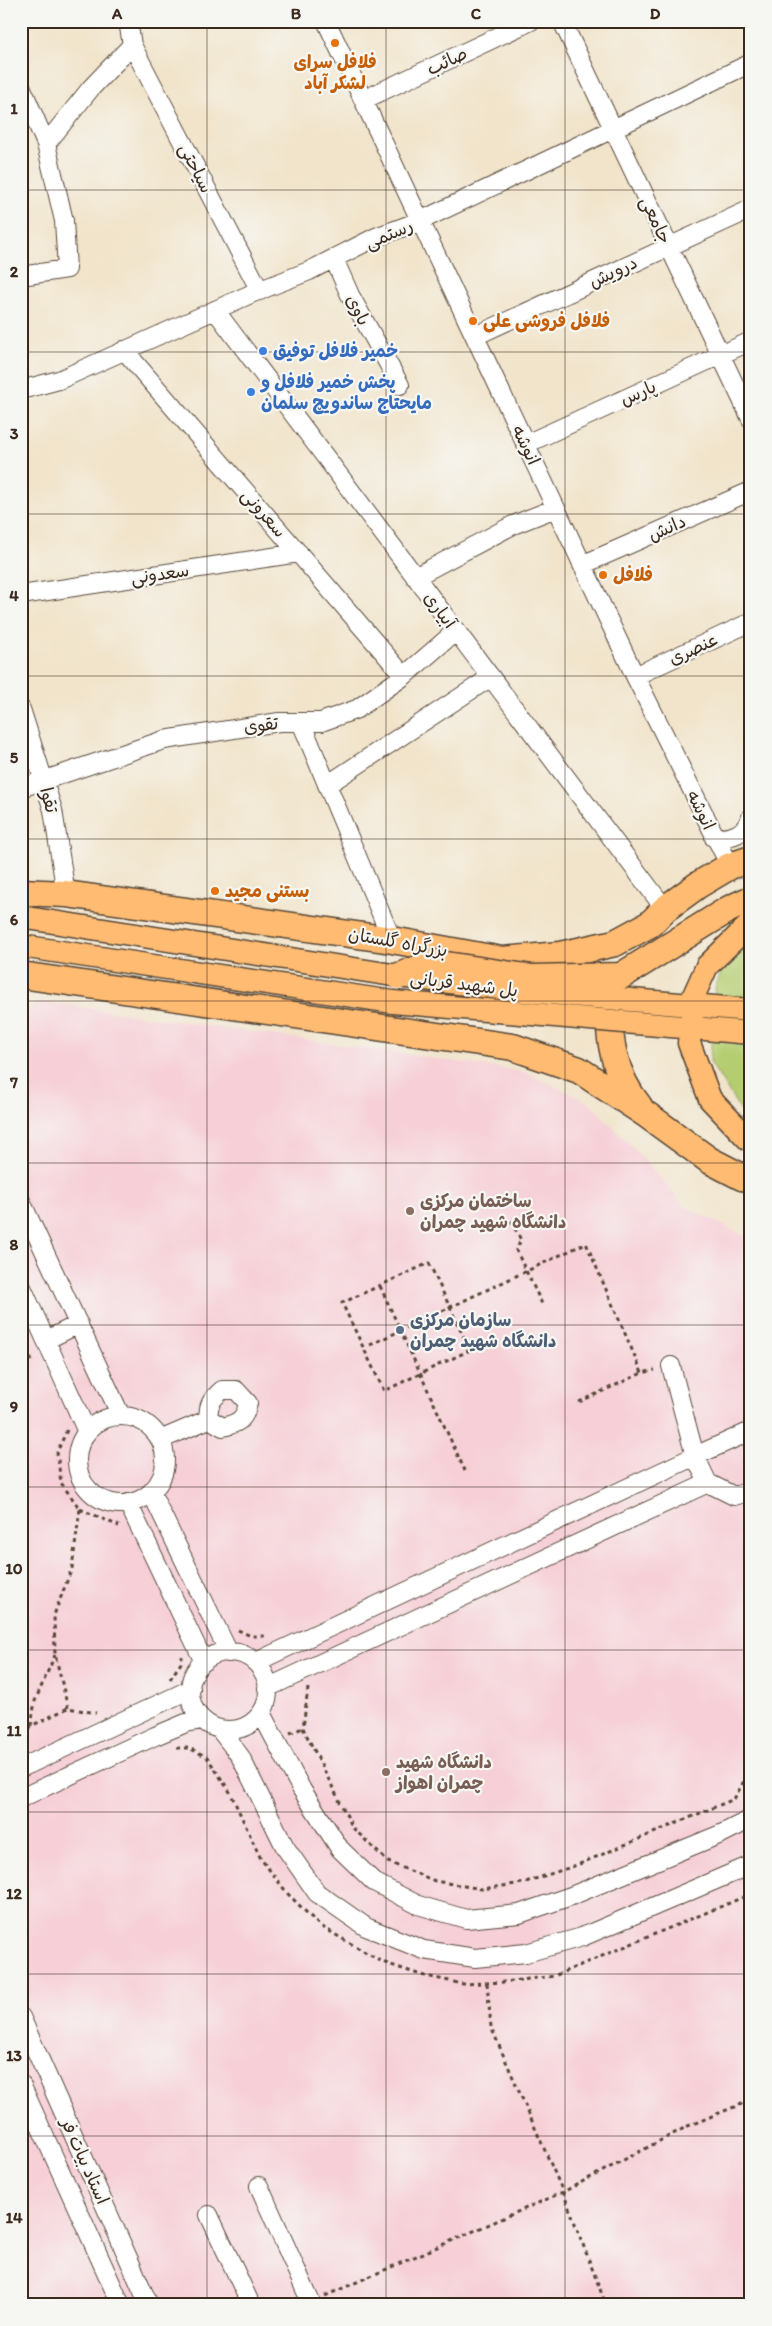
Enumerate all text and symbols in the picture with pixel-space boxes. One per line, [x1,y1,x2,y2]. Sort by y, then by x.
text: A [111,4,123,23]
text: B [291,4,302,23]
text: C [471,4,482,23]
text: D [650,4,661,23]
marker: فلافل سرای لشکر آباد [329,37,341,49]
street label: صائب [423,42,471,80]
place label: فلافل سرای لشکر آباد [293,51,377,94]
text: 1 [10,99,18,118]
street label: سیاحتی [174,139,218,197]
street label: جامعی [636,193,676,247]
street label: رستمی [362,214,416,254]
street label: درویش [585,251,641,293]
text: 2 [10,262,19,281]
street label: باوی [341,291,375,329]
place label: فلافل فروشی علی [483,310,610,333]
marker: فلافل فروشی علی [467,315,479,327]
place label: خمیر فلافل توفیق [273,340,398,362]
marker: خمیر فلافل توفیق [257,345,269,357]
place label: پخش خمیر فلافل و مایحتاج ساندویچ سلمان [259,371,432,415]
street label: پارس [617,375,660,412]
marker: پخش خمیر فلافل و مایحتاج ساندویچ سلمان [245,386,257,398]
street label: انوشه [507,422,545,468]
text: 3 [10,424,19,443]
street label: سعرونی [237,484,291,542]
street label: دانش [645,510,689,546]
street label: سعدونی [129,559,191,589]
place label: فلافل [613,564,653,586]
marker: فلافل [597,569,609,581]
text: 4 [9,586,19,605]
street label: آبیاری [419,587,462,634]
street label: عنصری [665,628,721,670]
street label: تقوی [242,712,280,738]
text: 5 [10,748,19,767]
street label: تقوا [35,785,63,816]
street label: انوشه [682,787,720,833]
place label: بستنی مجید [225,880,310,903]
marker: بستنی مجید [209,885,221,897]
text: 6 [10,910,19,929]
street label: بزرگراه گلستان [347,922,449,962]
street label: پل شهید قربانی [409,966,519,1003]
text: 7 [9,1073,18,1092]
place label: ساختمان مرکزی دانشگاه شهید چمران [420,1190,566,1233]
marker: ساختمان مرکزی دانشگاه شهید چمران [404,1205,416,1217]
text: 8 [10,1235,19,1254]
place label: سازمان مرکزی دانشگاه شهید چمران [410,1309,556,1352]
marker: سازمان مرکزی دانشگاه شهید چمران [394,1324,406,1336]
text: 9 [10,1397,18,1416]
text: 10 [5,1559,23,1578]
text: 11 [7,1721,22,1740]
place label: دانشگاه شهید چمران اهواز [394,1751,492,1794]
marker: دانشگاه شهید چمران اهواز [380,1766,392,1778]
text: 12 [6,1884,23,1903]
text: 13 [6,2046,22,2065]
street label: استاد بیات فر [55,2113,114,2208]
text: 14 [5,2208,23,2227]

